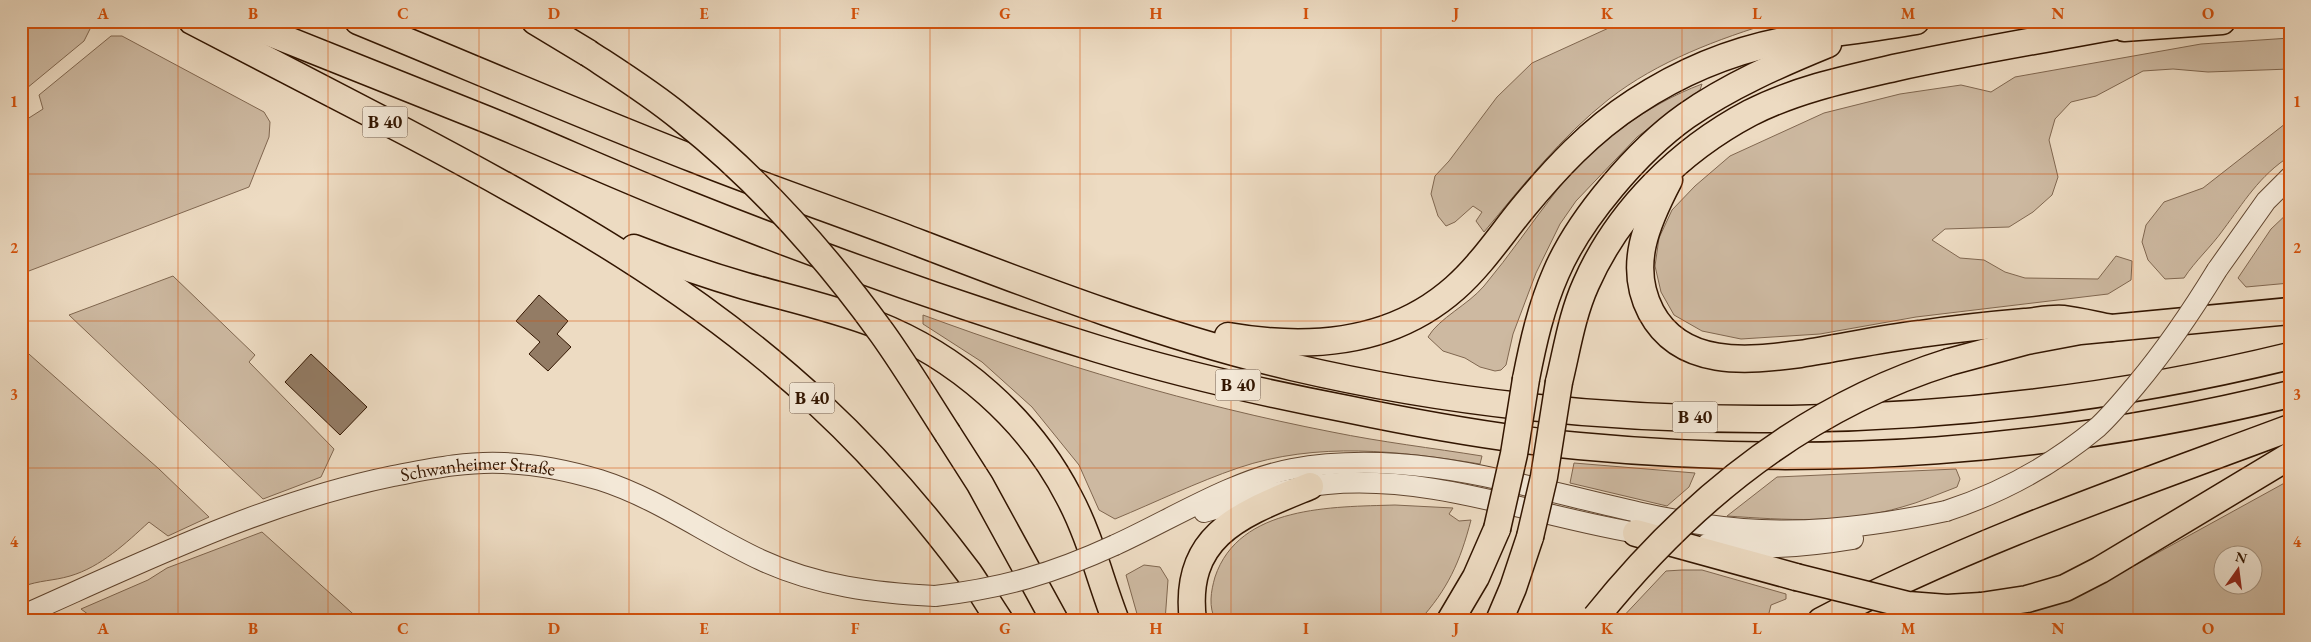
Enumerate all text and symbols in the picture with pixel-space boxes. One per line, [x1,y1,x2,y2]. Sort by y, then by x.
text: A [96,3,109,24]
text: B [248,3,258,24]
text: C [397,3,409,24]
text: D [548,3,560,24]
text: E [699,3,709,24]
text: F [851,3,860,24]
text: G [999,3,1011,24]
text: H [1150,3,1163,24]
text: I [1303,3,1309,24]
text: J [1451,3,1459,24]
text: K [1601,3,1614,24]
text: L [1752,3,1762,24]
text: M [1901,3,1916,24]
text: N [2052,3,2065,24]
text: O [2202,3,2214,24]
text: 1 [10,91,18,112]
text: 1 [2293,91,2301,112]
road number: B 40 [362,106,408,138]
text: 2 [10,237,19,258]
text: 2 [2293,237,2302,258]
road number: B 40 [1216,370,1260,400]
road number: B 40 [790,382,834,413]
text: 3 [10,384,18,405]
text: 3 [2293,384,2301,405]
road number: B 40 [1672,402,1718,432]
street label: Schwanheimer Straße [398,451,558,487]
text: 4 [10,531,19,552]
text: 4 [2293,531,2302,552]
north arrow [2214,544,2264,594]
text: N [2233,547,2249,568]
text: A [96,618,109,639]
text: B [248,618,258,639]
text: C [397,618,409,639]
text: D [548,618,560,639]
text: E [699,618,709,639]
text: F [851,618,860,639]
text: G [999,618,1011,639]
text: H [1150,618,1163,639]
text: I [1303,618,1309,639]
text: J [1451,618,1459,639]
text: K [1601,618,1614,639]
text: L [1752,618,1762,639]
text: M [1901,618,1916,639]
text: N [2052,618,2065,639]
text: O [2202,618,2214,639]

